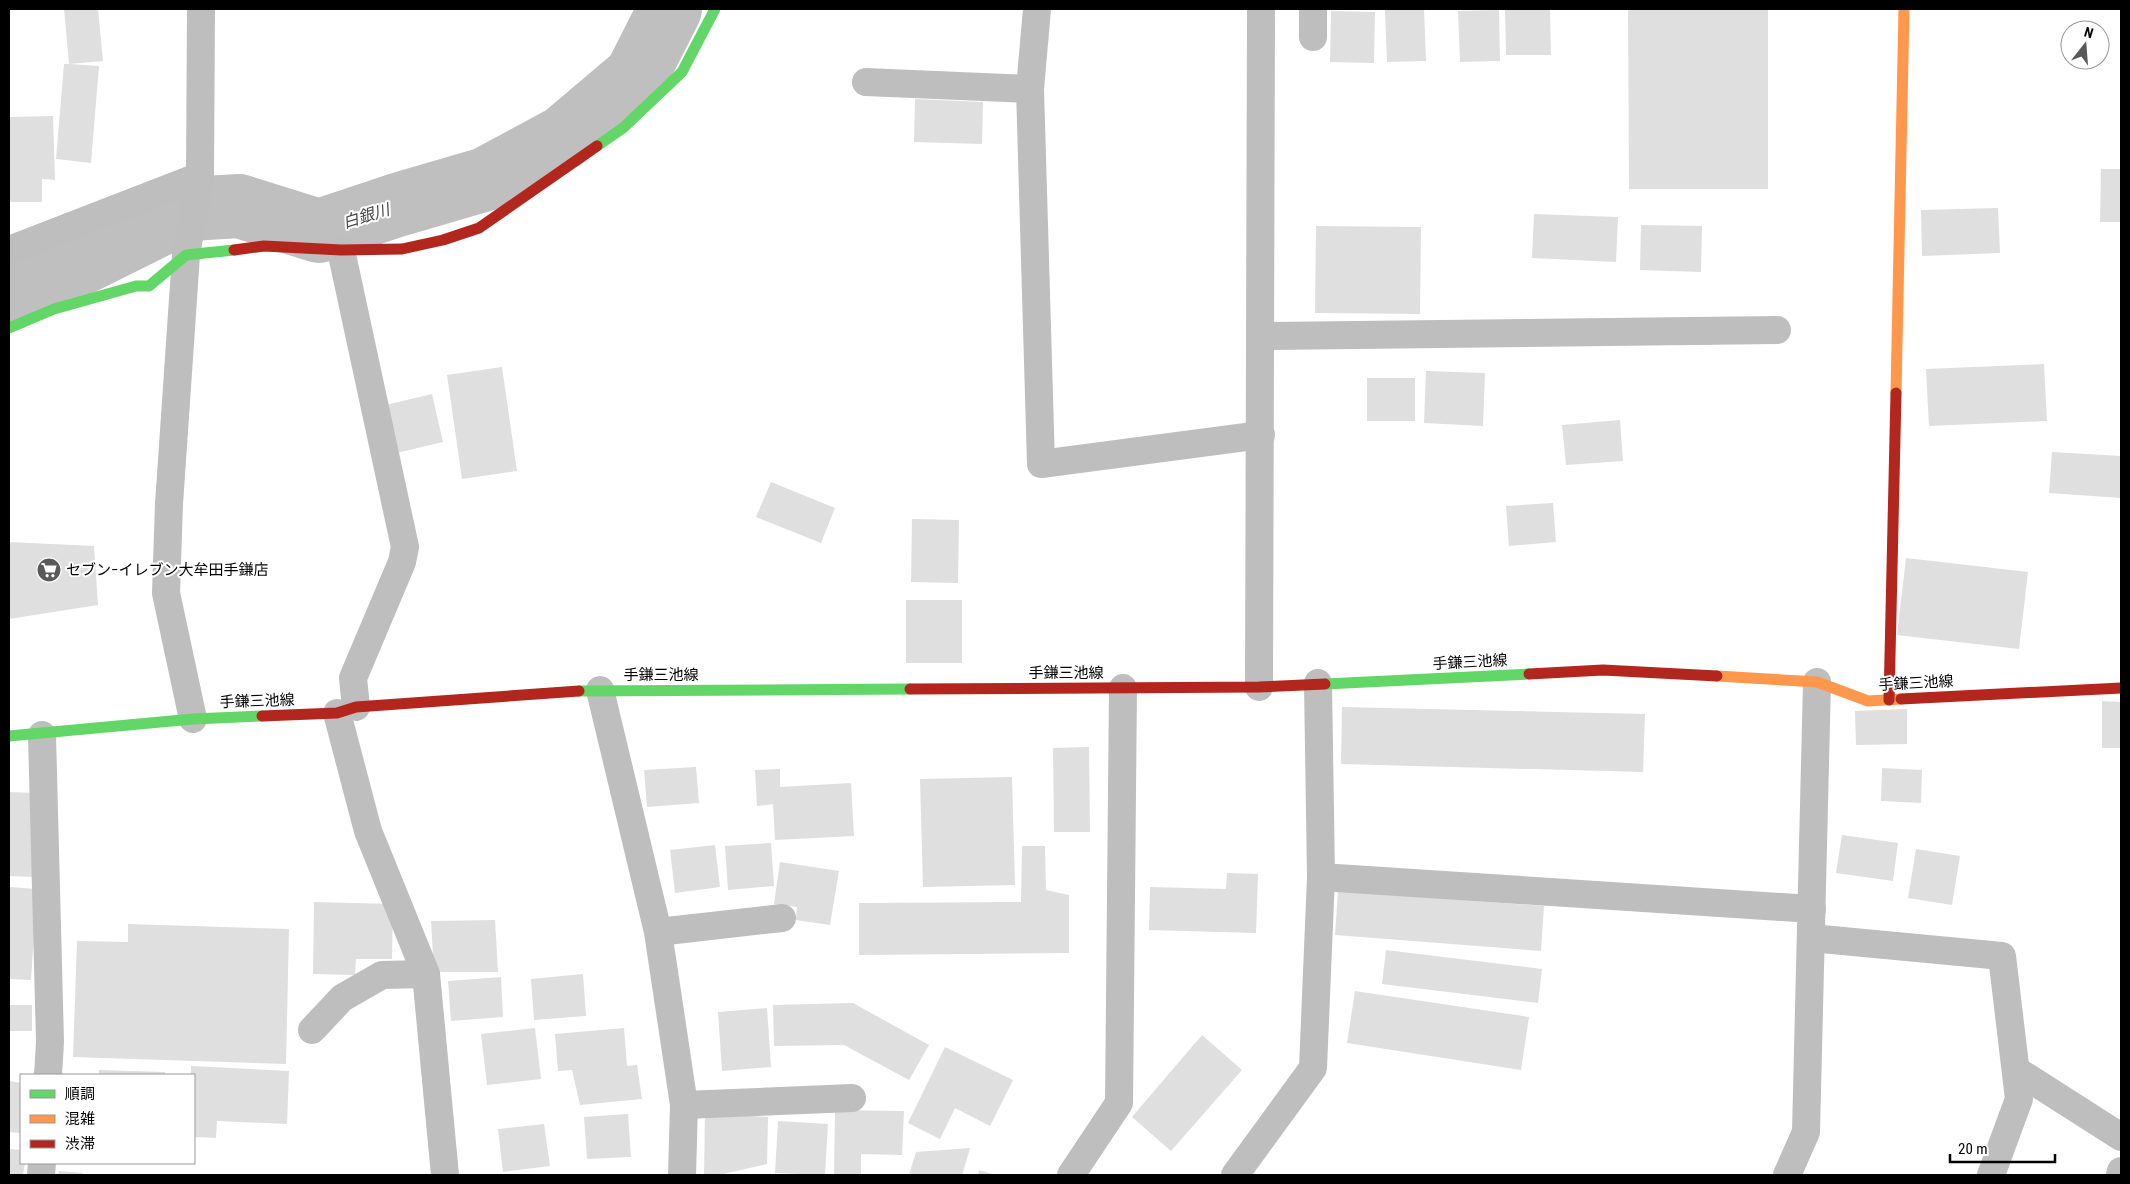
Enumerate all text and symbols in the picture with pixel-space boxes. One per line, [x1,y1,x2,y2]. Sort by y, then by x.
north arrow [2060,20,2110,70]
text: N [2082,24,2095,41]
water label: 白銀川 [340,199,394,232]
supermarket icon: セブン−イレブン大牟田手鎌店 [36,557,62,583]
place label: セブン−イレブン大牟田手鎌店 [66,561,269,579]
street label: 手鎌三池線 [1432,651,1508,673]
street label: 手鎌三池線 [1028,664,1104,682]
street label: 手鎌三池線 [623,666,699,684]
street label: 手鎌三池線 [1878,672,1954,694]
street label: 手鎌三池線 [219,691,295,711]
legend [20,1074,195,1164]
text: 順調 [65,1085,95,1103]
text: 混雑 [65,1110,95,1128]
scale bar [1950,1132,2055,1164]
text: 渋滞 [65,1135,95,1153]
text: 20 m [1958,1140,1988,1158]

